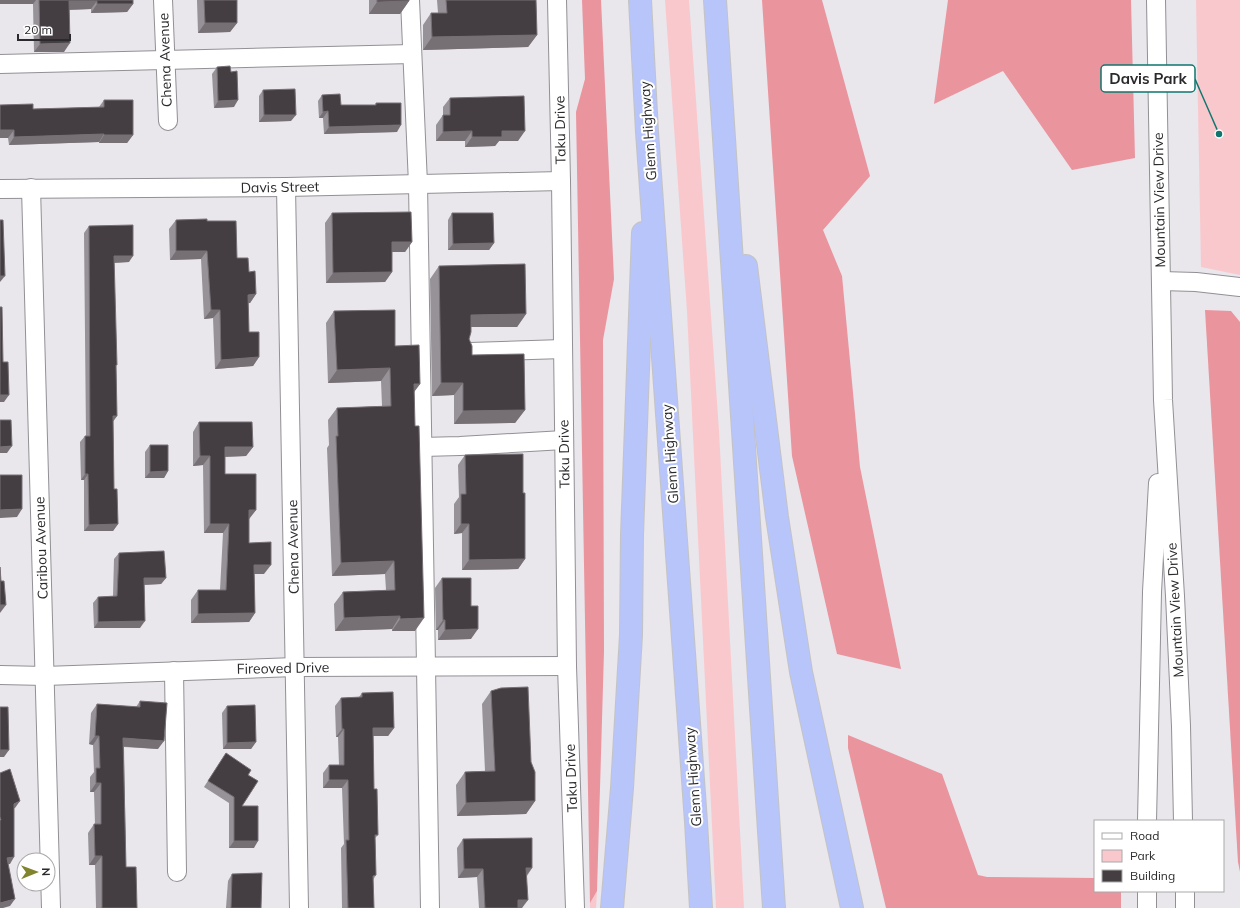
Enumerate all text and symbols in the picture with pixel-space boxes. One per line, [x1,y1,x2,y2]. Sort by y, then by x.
street label: Chena Avenue [154,13,176,107]
scale bar [18,16,70,42]
text: 20 m [24,22,52,37]
callout: Davis Park [1101,65,1195,92]
text: Davis Park [1109,69,1187,88]
street label: Glenn Highway [636,80,660,181]
street label: Taku Drive [550,96,570,164]
street label: Mountain View Drive [1149,132,1169,268]
street label: Davis Street [240,177,320,197]
street label: Glenn Highway [658,403,682,504]
street label: Taku Drive [554,420,574,488]
street label: Caribou Avenue [30,496,52,600]
street label: Chena Avenue [283,500,303,594]
street label: Mountain View Drive [1162,542,1188,678]
street label: Fireoved Drive [237,658,329,678]
street label: Glenn Highway [681,726,705,827]
street label: Taku Drive [561,743,581,813]
legend [1094,820,1224,892]
text: Road [1130,828,1159,843]
text: Park [1130,848,1156,863]
north arrow [16,852,56,892]
text: N [39,868,53,876]
text: Building [1130,868,1175,883]

